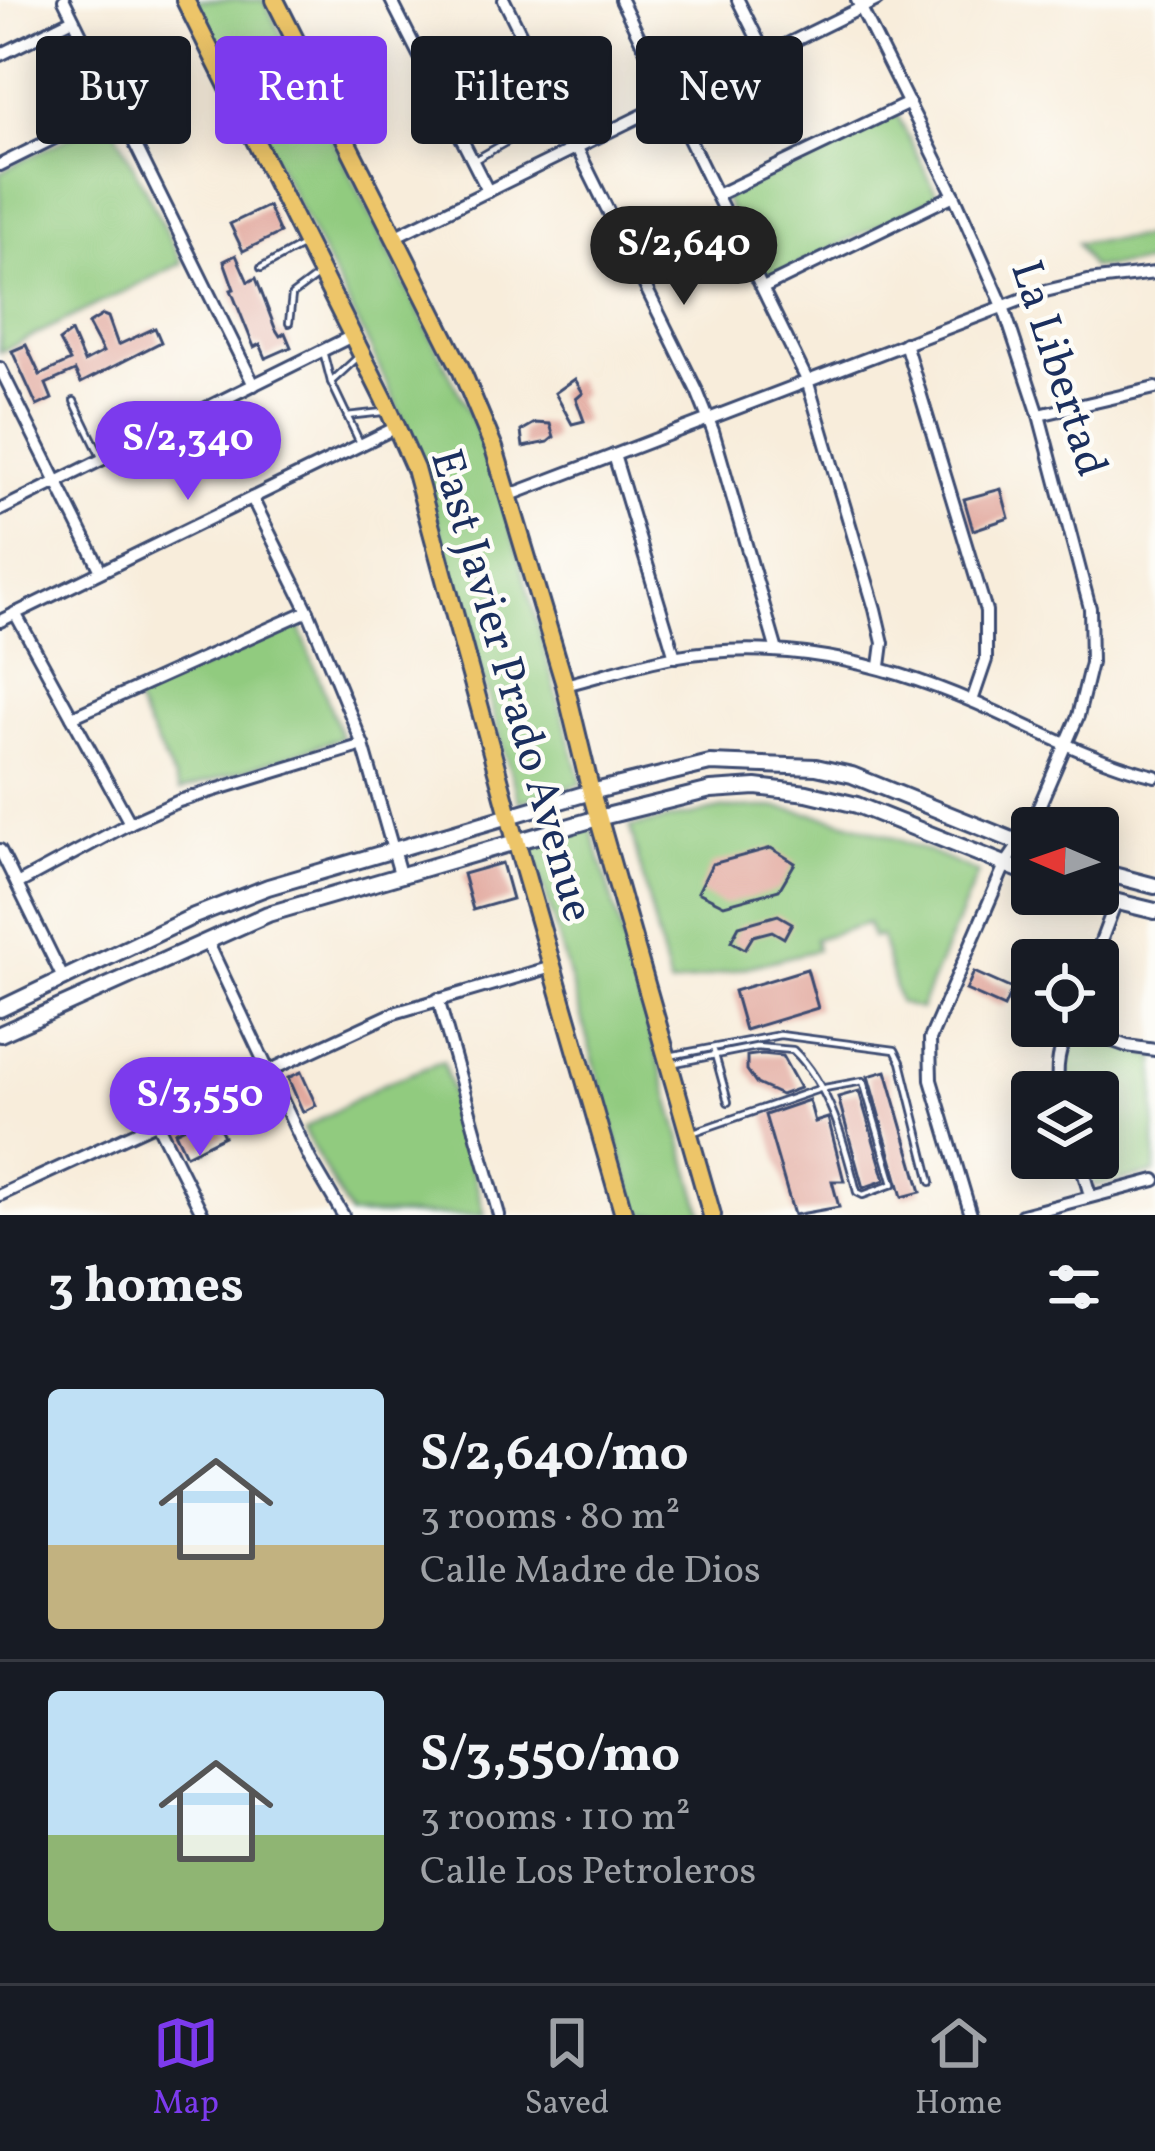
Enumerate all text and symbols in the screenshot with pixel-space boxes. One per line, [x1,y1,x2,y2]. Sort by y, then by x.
chip: Buy [36,36,191,144]
chip: Rent [215,36,387,144]
chip: Filters [411,36,612,144]
chip: New [636,36,803,144]
pin: S/2,640 [573,206,795,308]
text: S/2,640 [617,218,751,272]
street label: La Libertad [992,253,1122,485]
pin: S/2,340 [77,401,299,503]
text: S/2,340 [122,413,254,467]
street label: East Javier Prado Avenue [412,442,608,930]
north arrow [1011,807,1119,915]
map controls [1011,807,1119,1179]
button: locate [1011,939,1119,1047]
pin: S/3,550 [89,1057,311,1159]
text: S/3,550 [137,1069,263,1123]
button: layers [1011,1071,1119,1179]
text: 3 homes [48,1252,244,1323]
icon: filters [1041,1254,1107,1320]
text: S/2,640/mo [420,1420,689,1491]
icon: home [144,1437,288,1581]
text: 3 rooms · 80 m² [420,1491,680,1545]
text: Calle Madre de Dios [420,1545,761,1599]
text: S/3,550/mo [420,1721,680,1792]
icon: home [144,1739,288,1883]
text: 3 rooms · 110 m² [420,1792,691,1846]
text: Calle Los Petroleros [420,1846,756,1900]
tab: Map [153,2010,219,2128]
tab: Saved [524,2010,609,2128]
tab: Home [915,2010,1002,2128]

